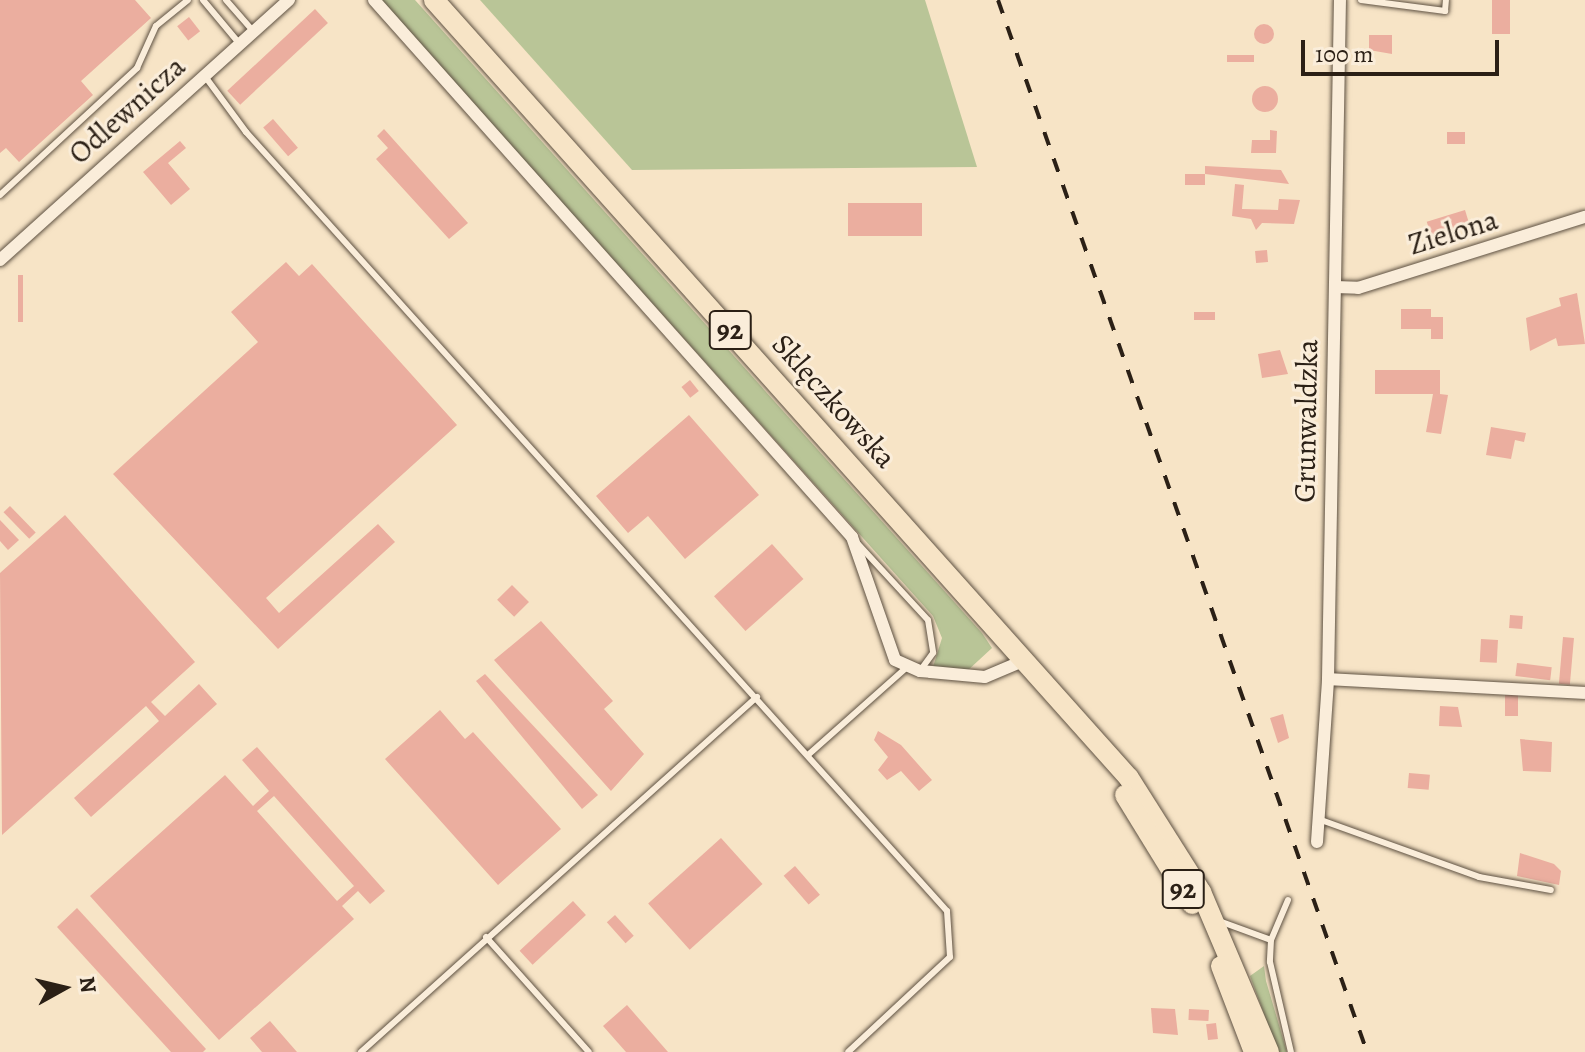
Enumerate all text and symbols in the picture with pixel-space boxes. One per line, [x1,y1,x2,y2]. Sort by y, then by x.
scale bar [1305,24,1503,74]
text: 100 m [1315,38,1374,70]
street label: Odlewnicza [61,48,193,172]
street label: Zielona [1404,201,1502,263]
road number: 92 [708,306,752,354]
street label: Sklęczkowska [764,327,904,475]
street label: Grunwaldzka [1287,339,1325,503]
road number: 92 [1161,865,1205,913]
north arrow [24,948,104,1028]
text: N [72,975,104,995]

